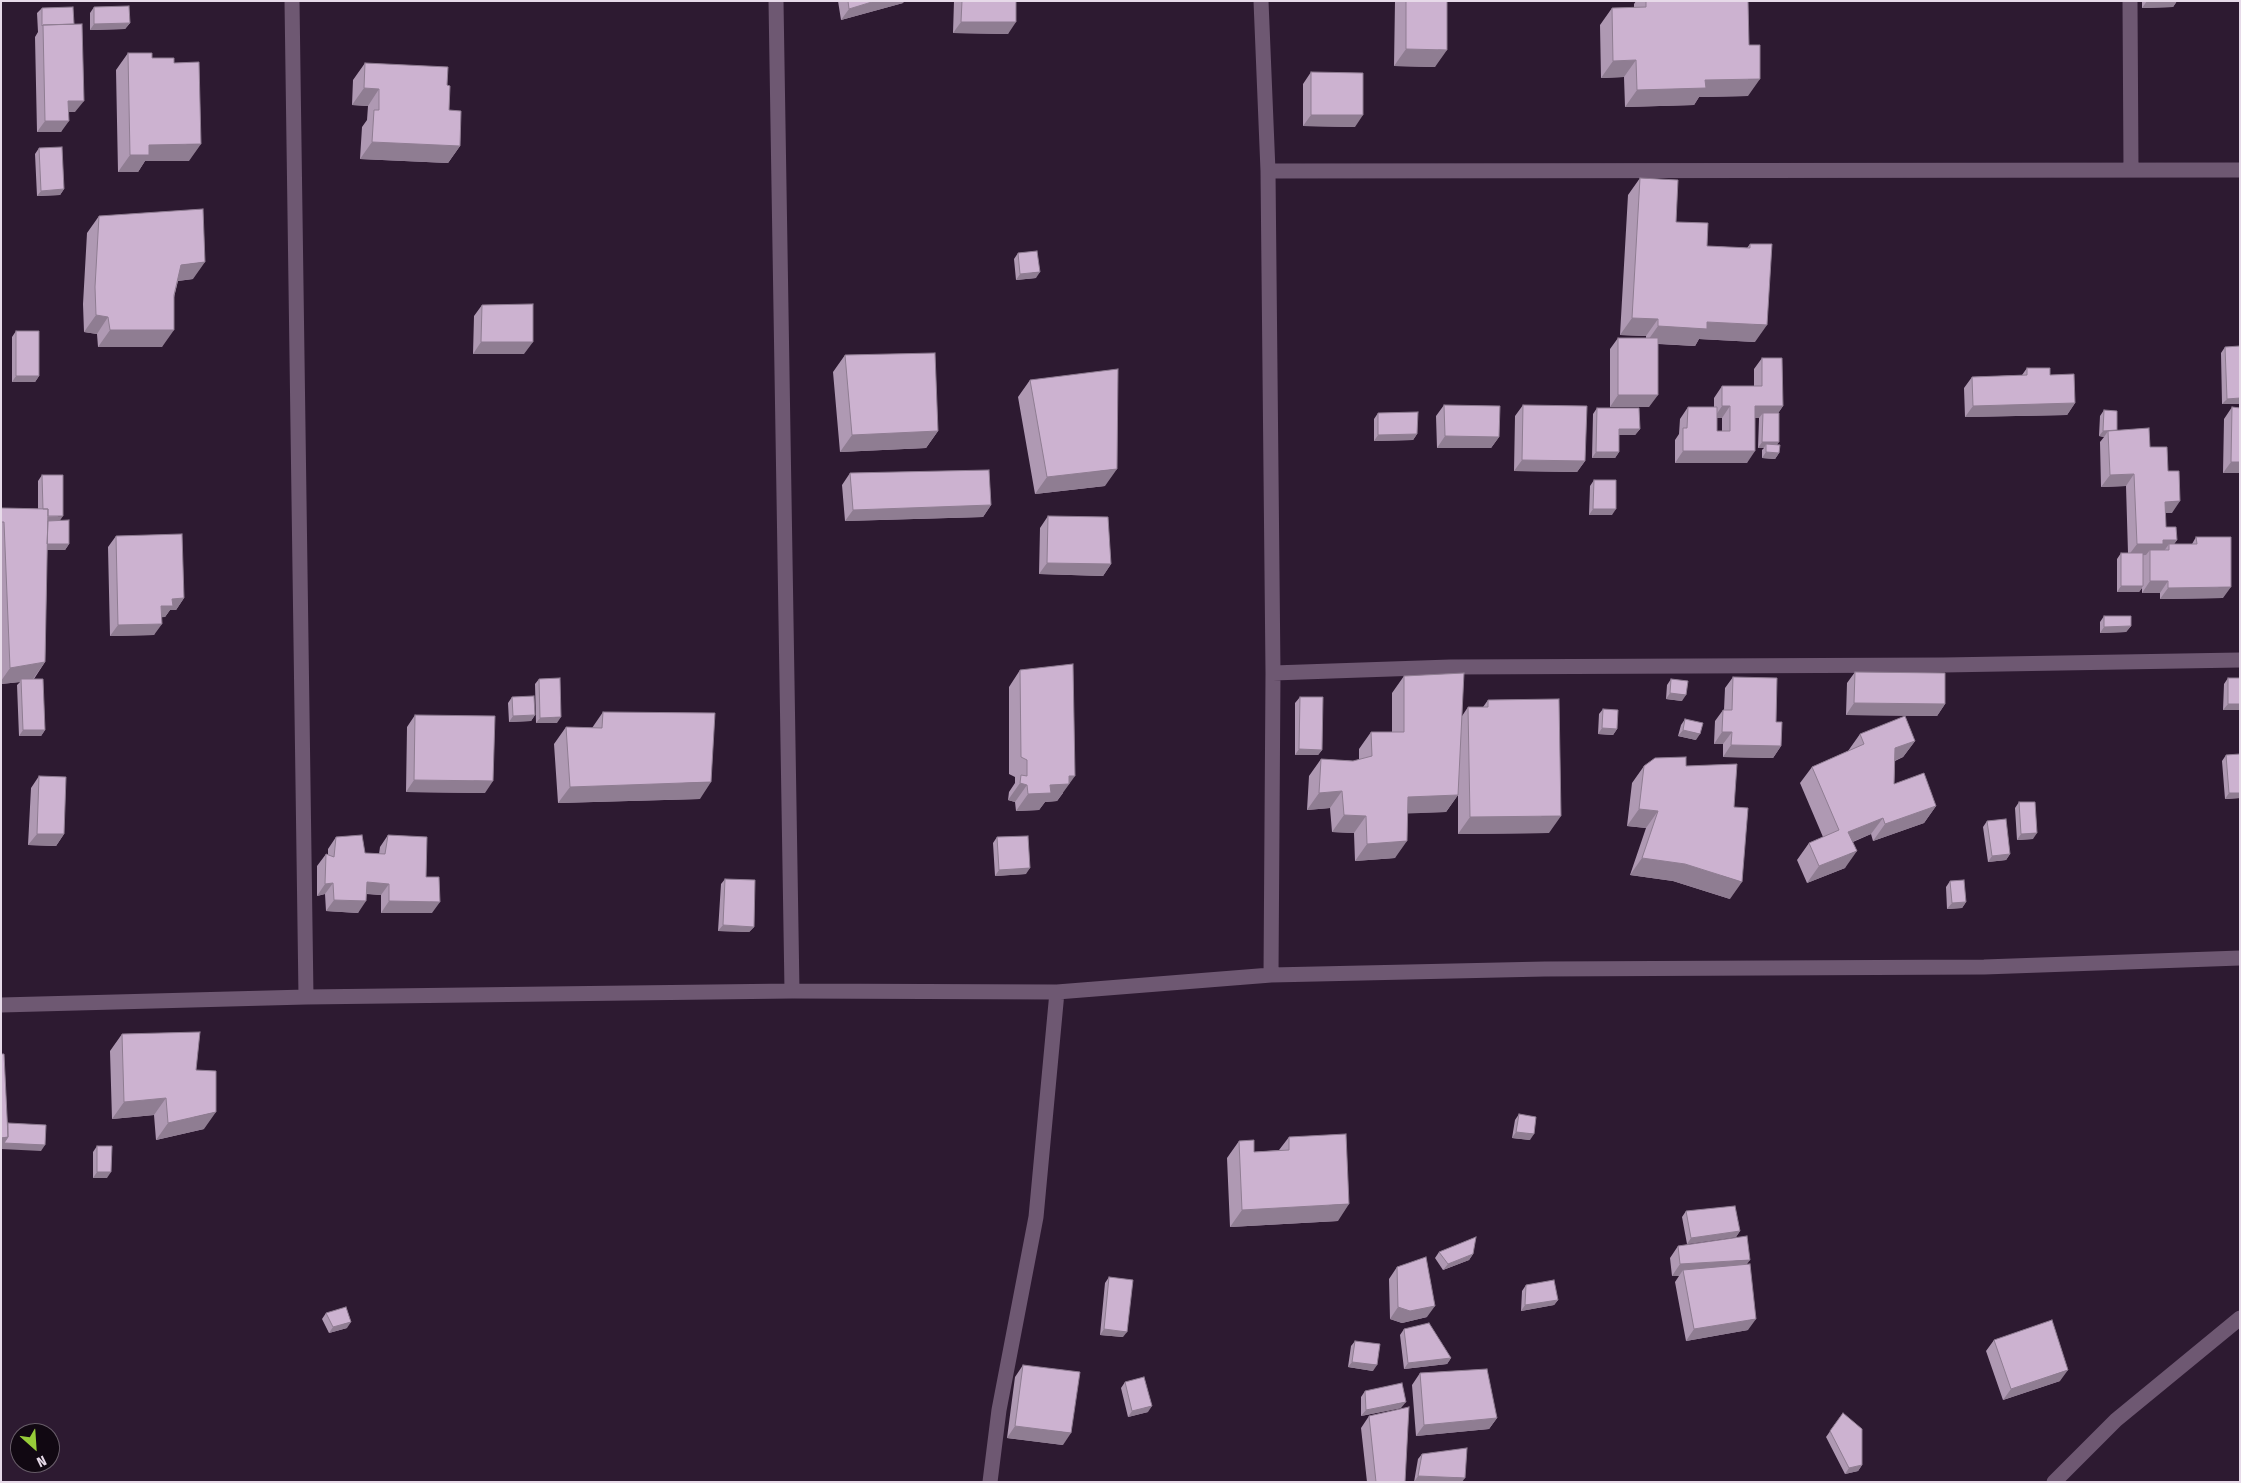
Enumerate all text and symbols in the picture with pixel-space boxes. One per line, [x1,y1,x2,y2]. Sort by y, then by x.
north arrow [10,1423,60,1473]
text: N [34,1452,49,1471]

